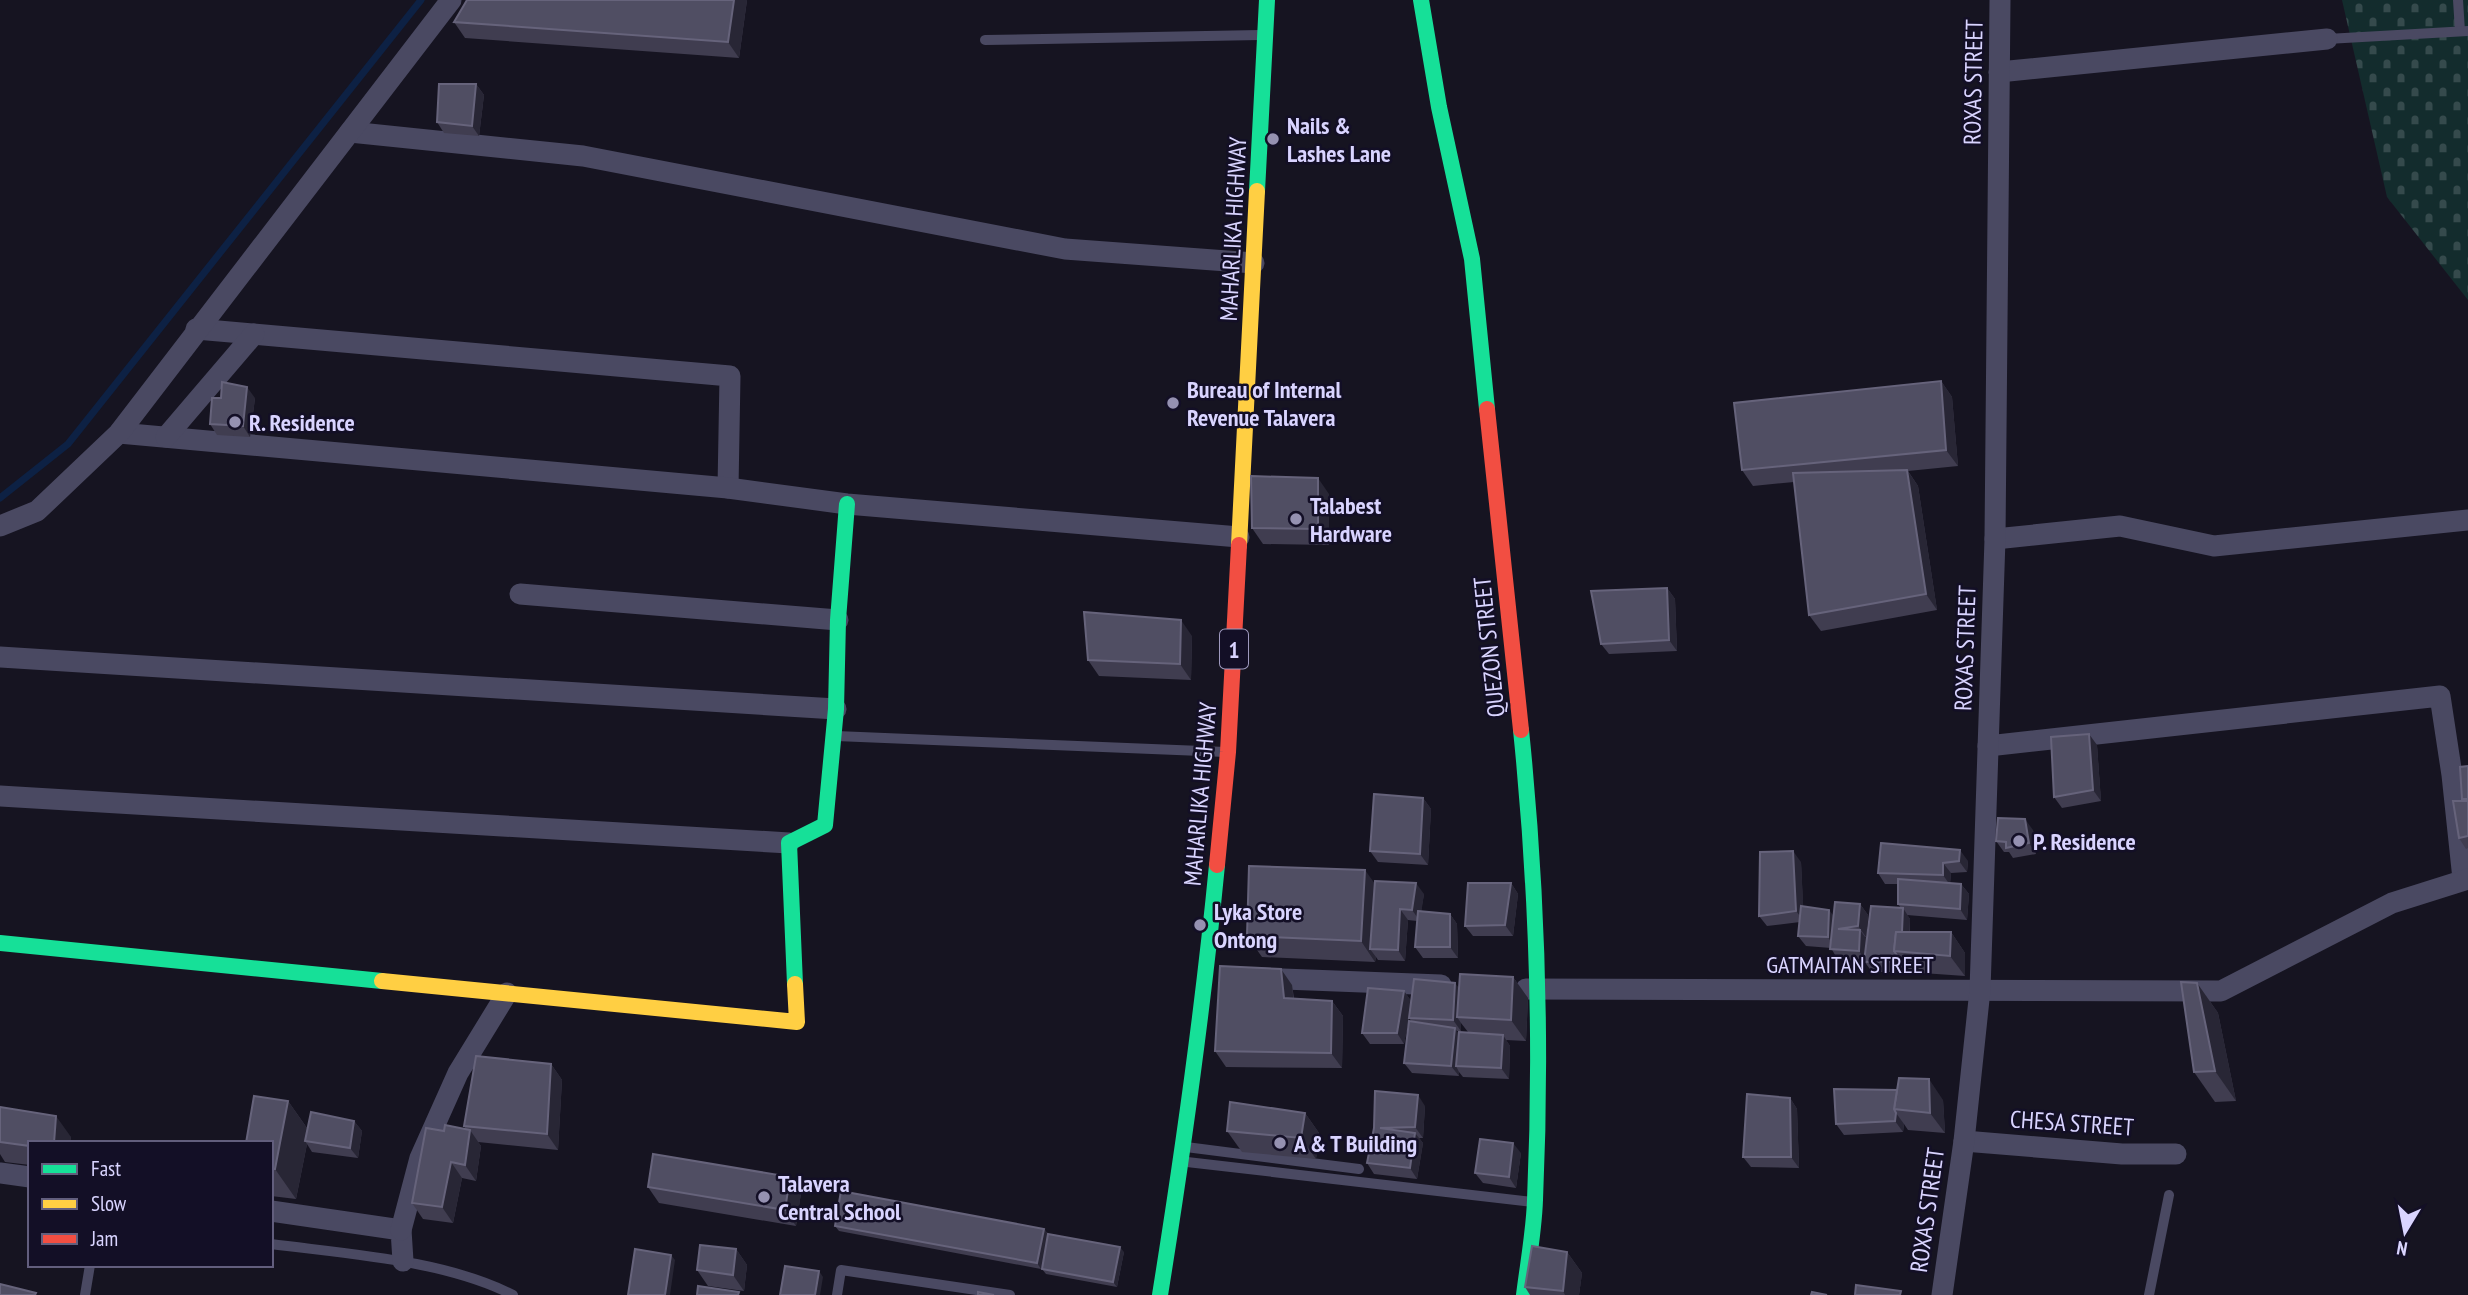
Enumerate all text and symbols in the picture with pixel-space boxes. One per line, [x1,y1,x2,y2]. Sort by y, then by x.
street label: ROXAS STREET [1956,19,1990,145]
place label: Nails & Lashes Lane [1287,110,1391,169]
marker: Nails & Lashes Lane [1265,131,1281,147]
street label: MAHARLIKA HIGHWAY [1213,136,1253,322]
place label: Bureau of Internal Revenue Talavera [1187,374,1342,433]
marker: Bureau of Internal Revenue Talavera [1165,395,1181,411]
place label: R. Residence [249,407,355,438]
marker: R. Residence [227,414,243,430]
place label: Talabest Hardware [1310,490,1392,549]
marker: Talabest Hardware [1288,511,1304,527]
street label: QUEZON STREET [1466,575,1512,719]
street label: ROXAS STREET [1947,584,1983,711]
road number: 1 [1220,629,1248,668]
street label: MAHARLIKA HIGHWAY [1177,701,1223,887]
place label: P. Residence [2033,826,2136,857]
marker: P. Residence [2011,833,2027,849]
place label: Lyka Store Ontong [1214,896,1302,955]
marker: Lyka Store Ontong [1192,917,1208,933]
street label: GATMAITAN STREET [1766,949,1934,980]
street label: CHESA STREET [2009,1103,2135,1143]
place label: A & T Building [1293,1128,1417,1159]
marker: A & T Building [1272,1135,1288,1151]
legend [28,1141,273,1267]
street label: ROXAS STREET [1903,1145,1951,1274]
text: Fast [91,1155,121,1182]
place label: Talavera Central School [778,1168,901,1227]
marker: Talavera Central School [756,1189,772,1205]
text: Slow [91,1190,127,1217]
north arrow [2370,1197,2440,1267]
text: Jam [90,1225,118,1252]
text: N [2395,1236,2409,1261]

